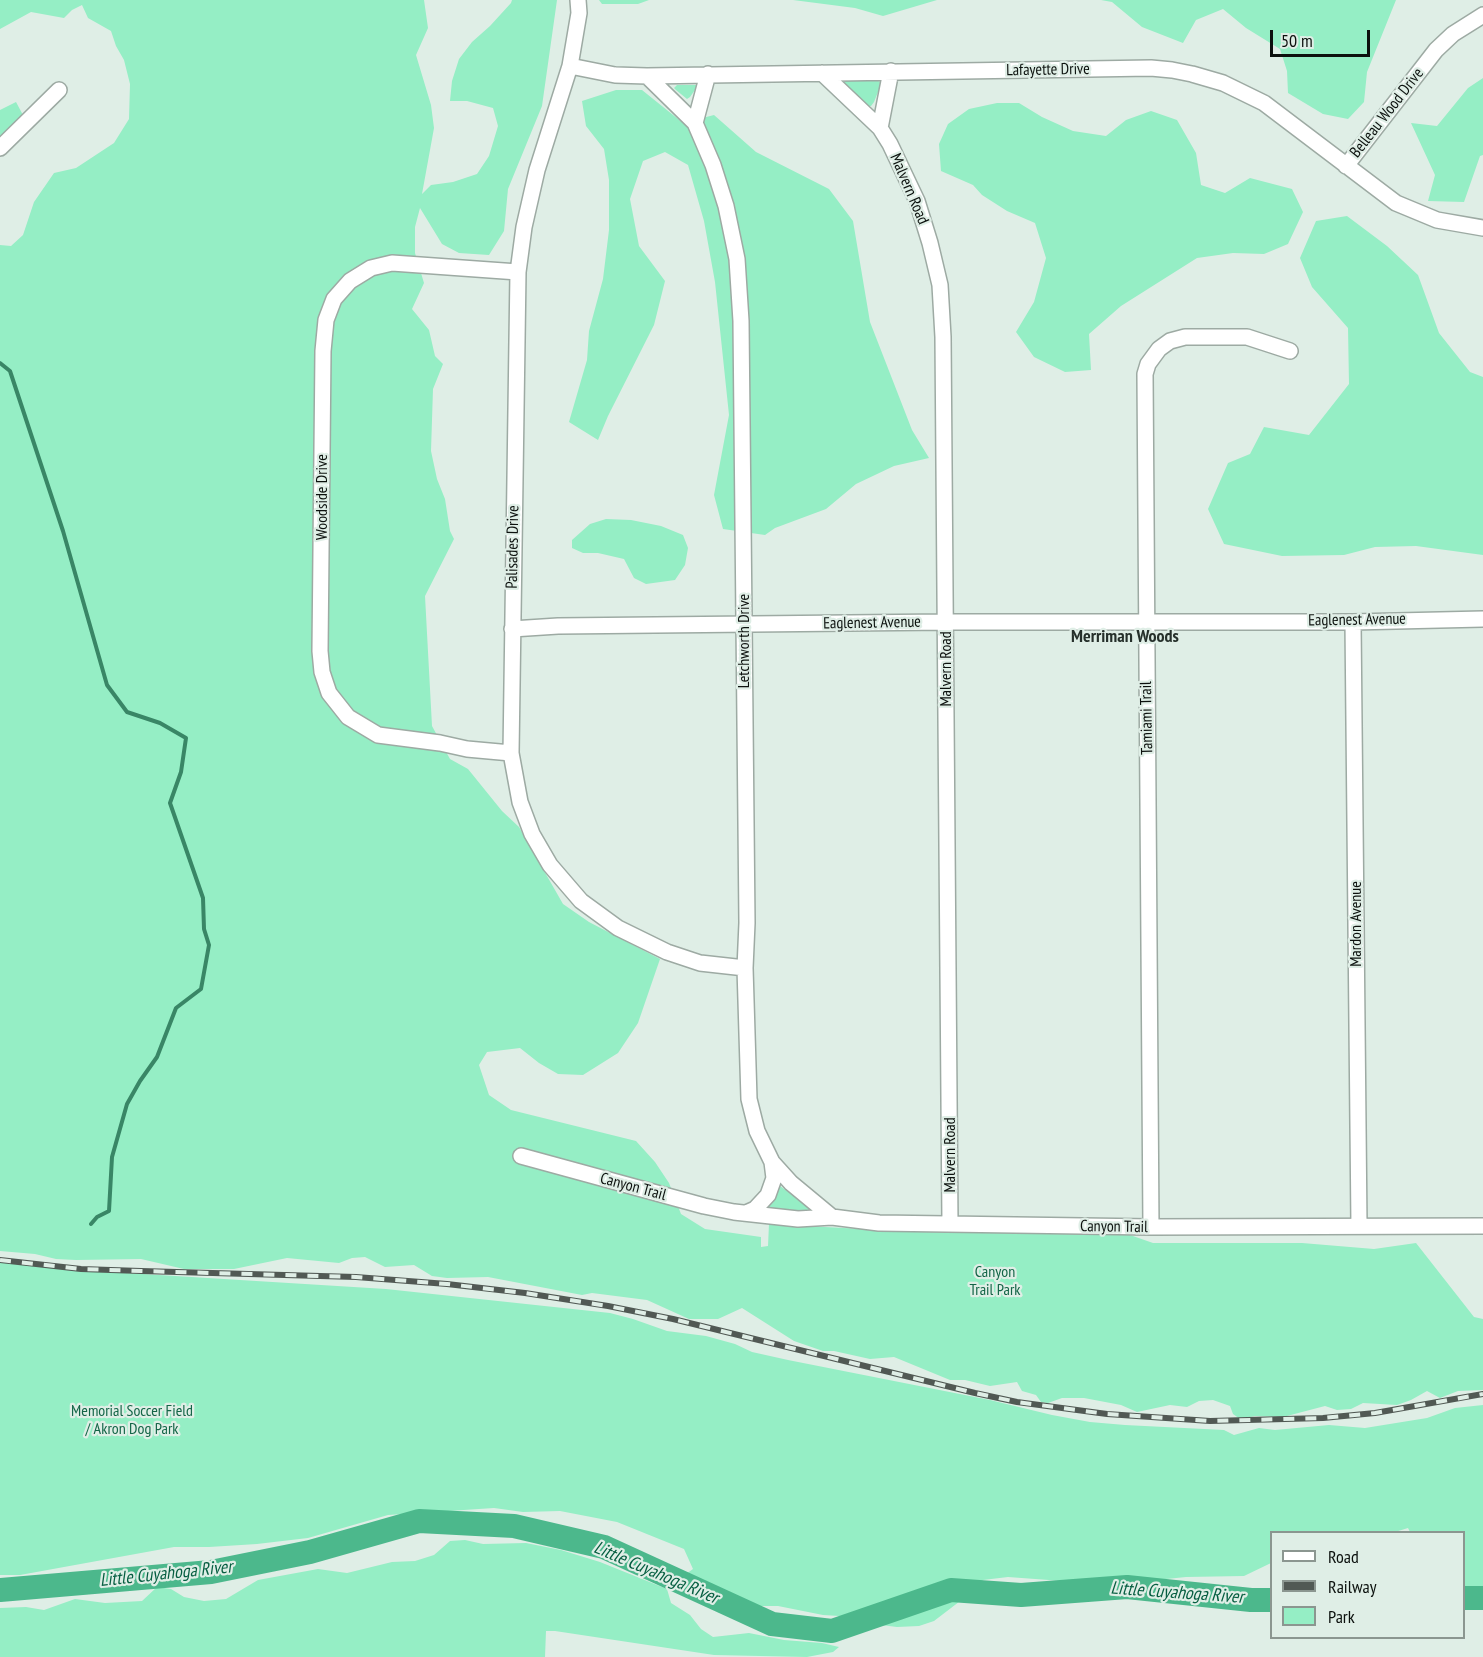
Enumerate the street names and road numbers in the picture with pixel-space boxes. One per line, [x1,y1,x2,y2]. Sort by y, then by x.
street label: Lafayette Drive [1006,60,1090,80]
street label: Belleau Wood Drive [1346,64,1428,162]
street label: Malvern Road [885,151,933,227]
street label: Woodside Drive [312,454,332,540]
street label: Palisades Drive [503,505,523,589]
street label: Letchworth Drive [734,594,754,688]
street label: Eaglenest Avenue [1308,610,1406,630]
street label: Eaglenest Avenue [823,613,921,633]
street label: Malvern Road [936,631,956,707]
street label: Tamiami Trail [1137,681,1157,755]
street label: Mardon Avenue [1346,881,1366,967]
street label: Malvern Road [940,1117,960,1193]
street label: Canyon Trail [598,1169,668,1205]
street label: Canyon Trail [1080,1217,1148,1237]

